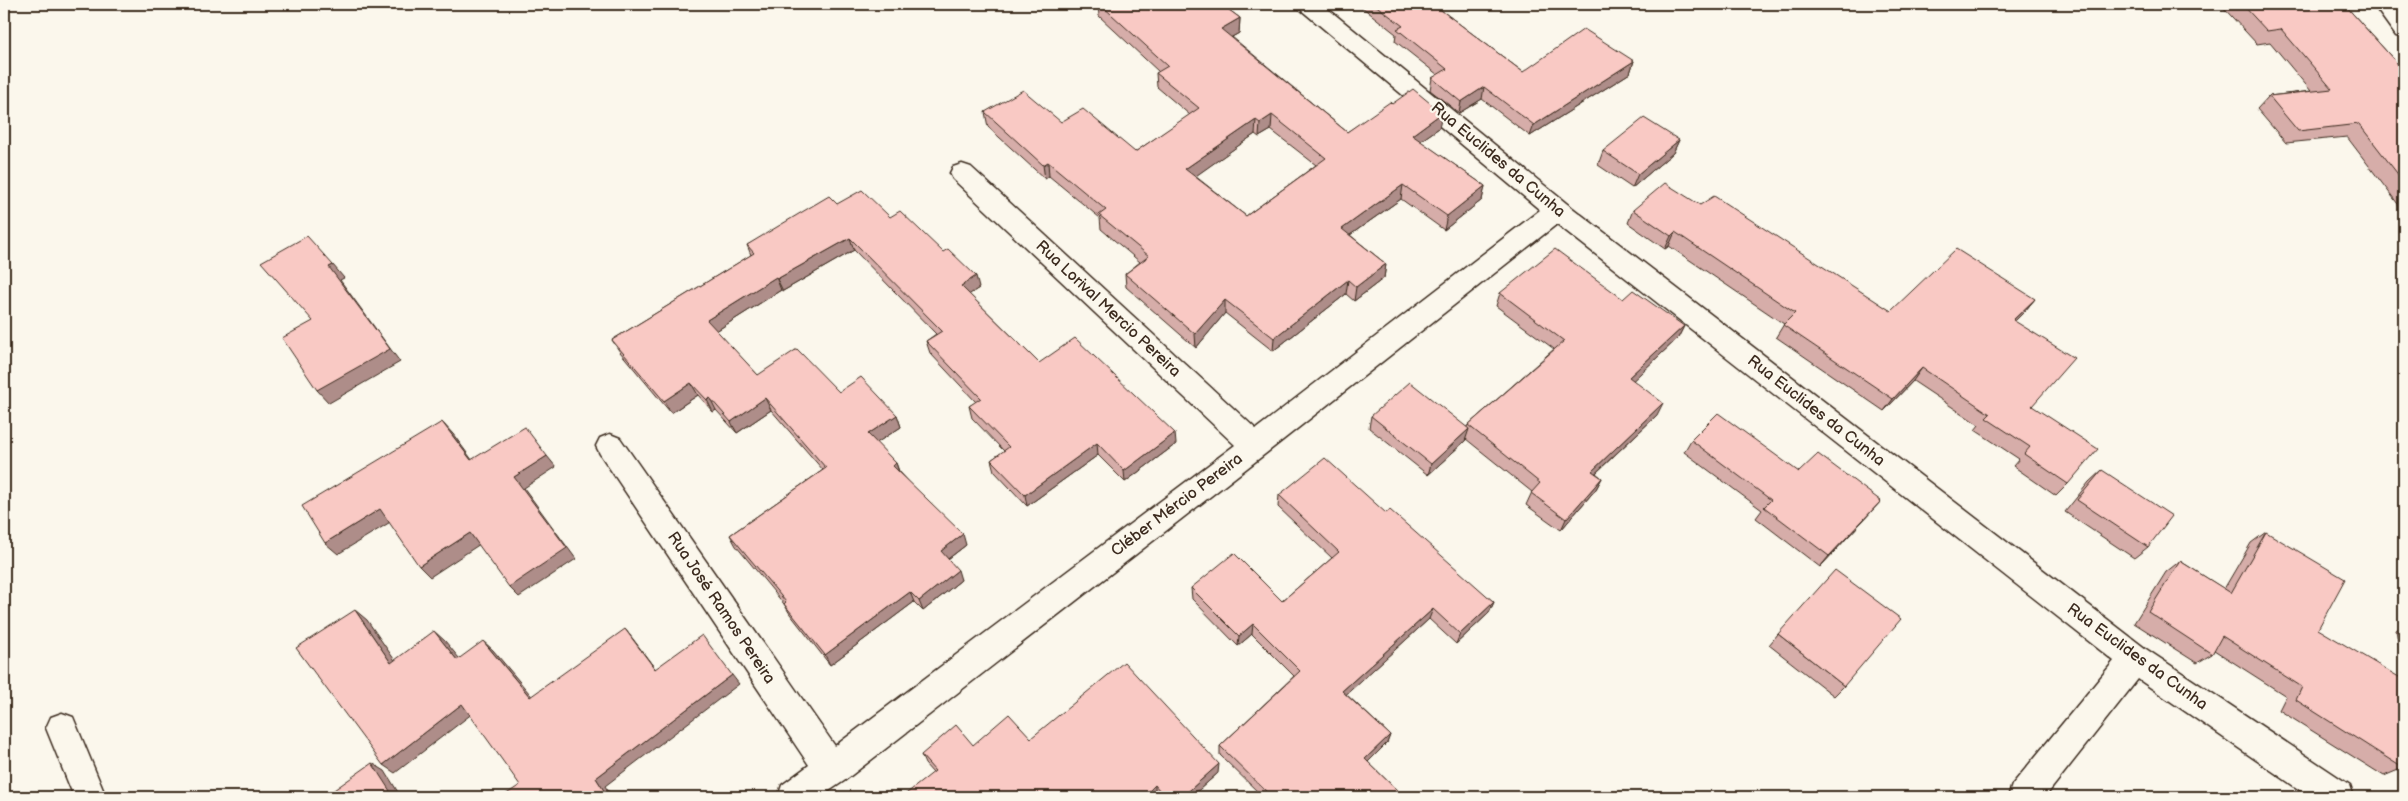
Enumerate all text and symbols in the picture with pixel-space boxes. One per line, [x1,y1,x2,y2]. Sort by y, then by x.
street label: Rua Euclides da Cunha [1427,98,1569,222]
street label: Rua Lorival Mercio Pereira [1032,237,1184,381]
street label: Rua Euclides da Cunha [1744,351,1888,471]
street label: Cléber Mércio Pereira [1107,449,1247,561]
street label: Rua José Ramos Pereira [663,529,779,687]
street label: Rua Euclides da Cunha [2063,600,2211,714]

